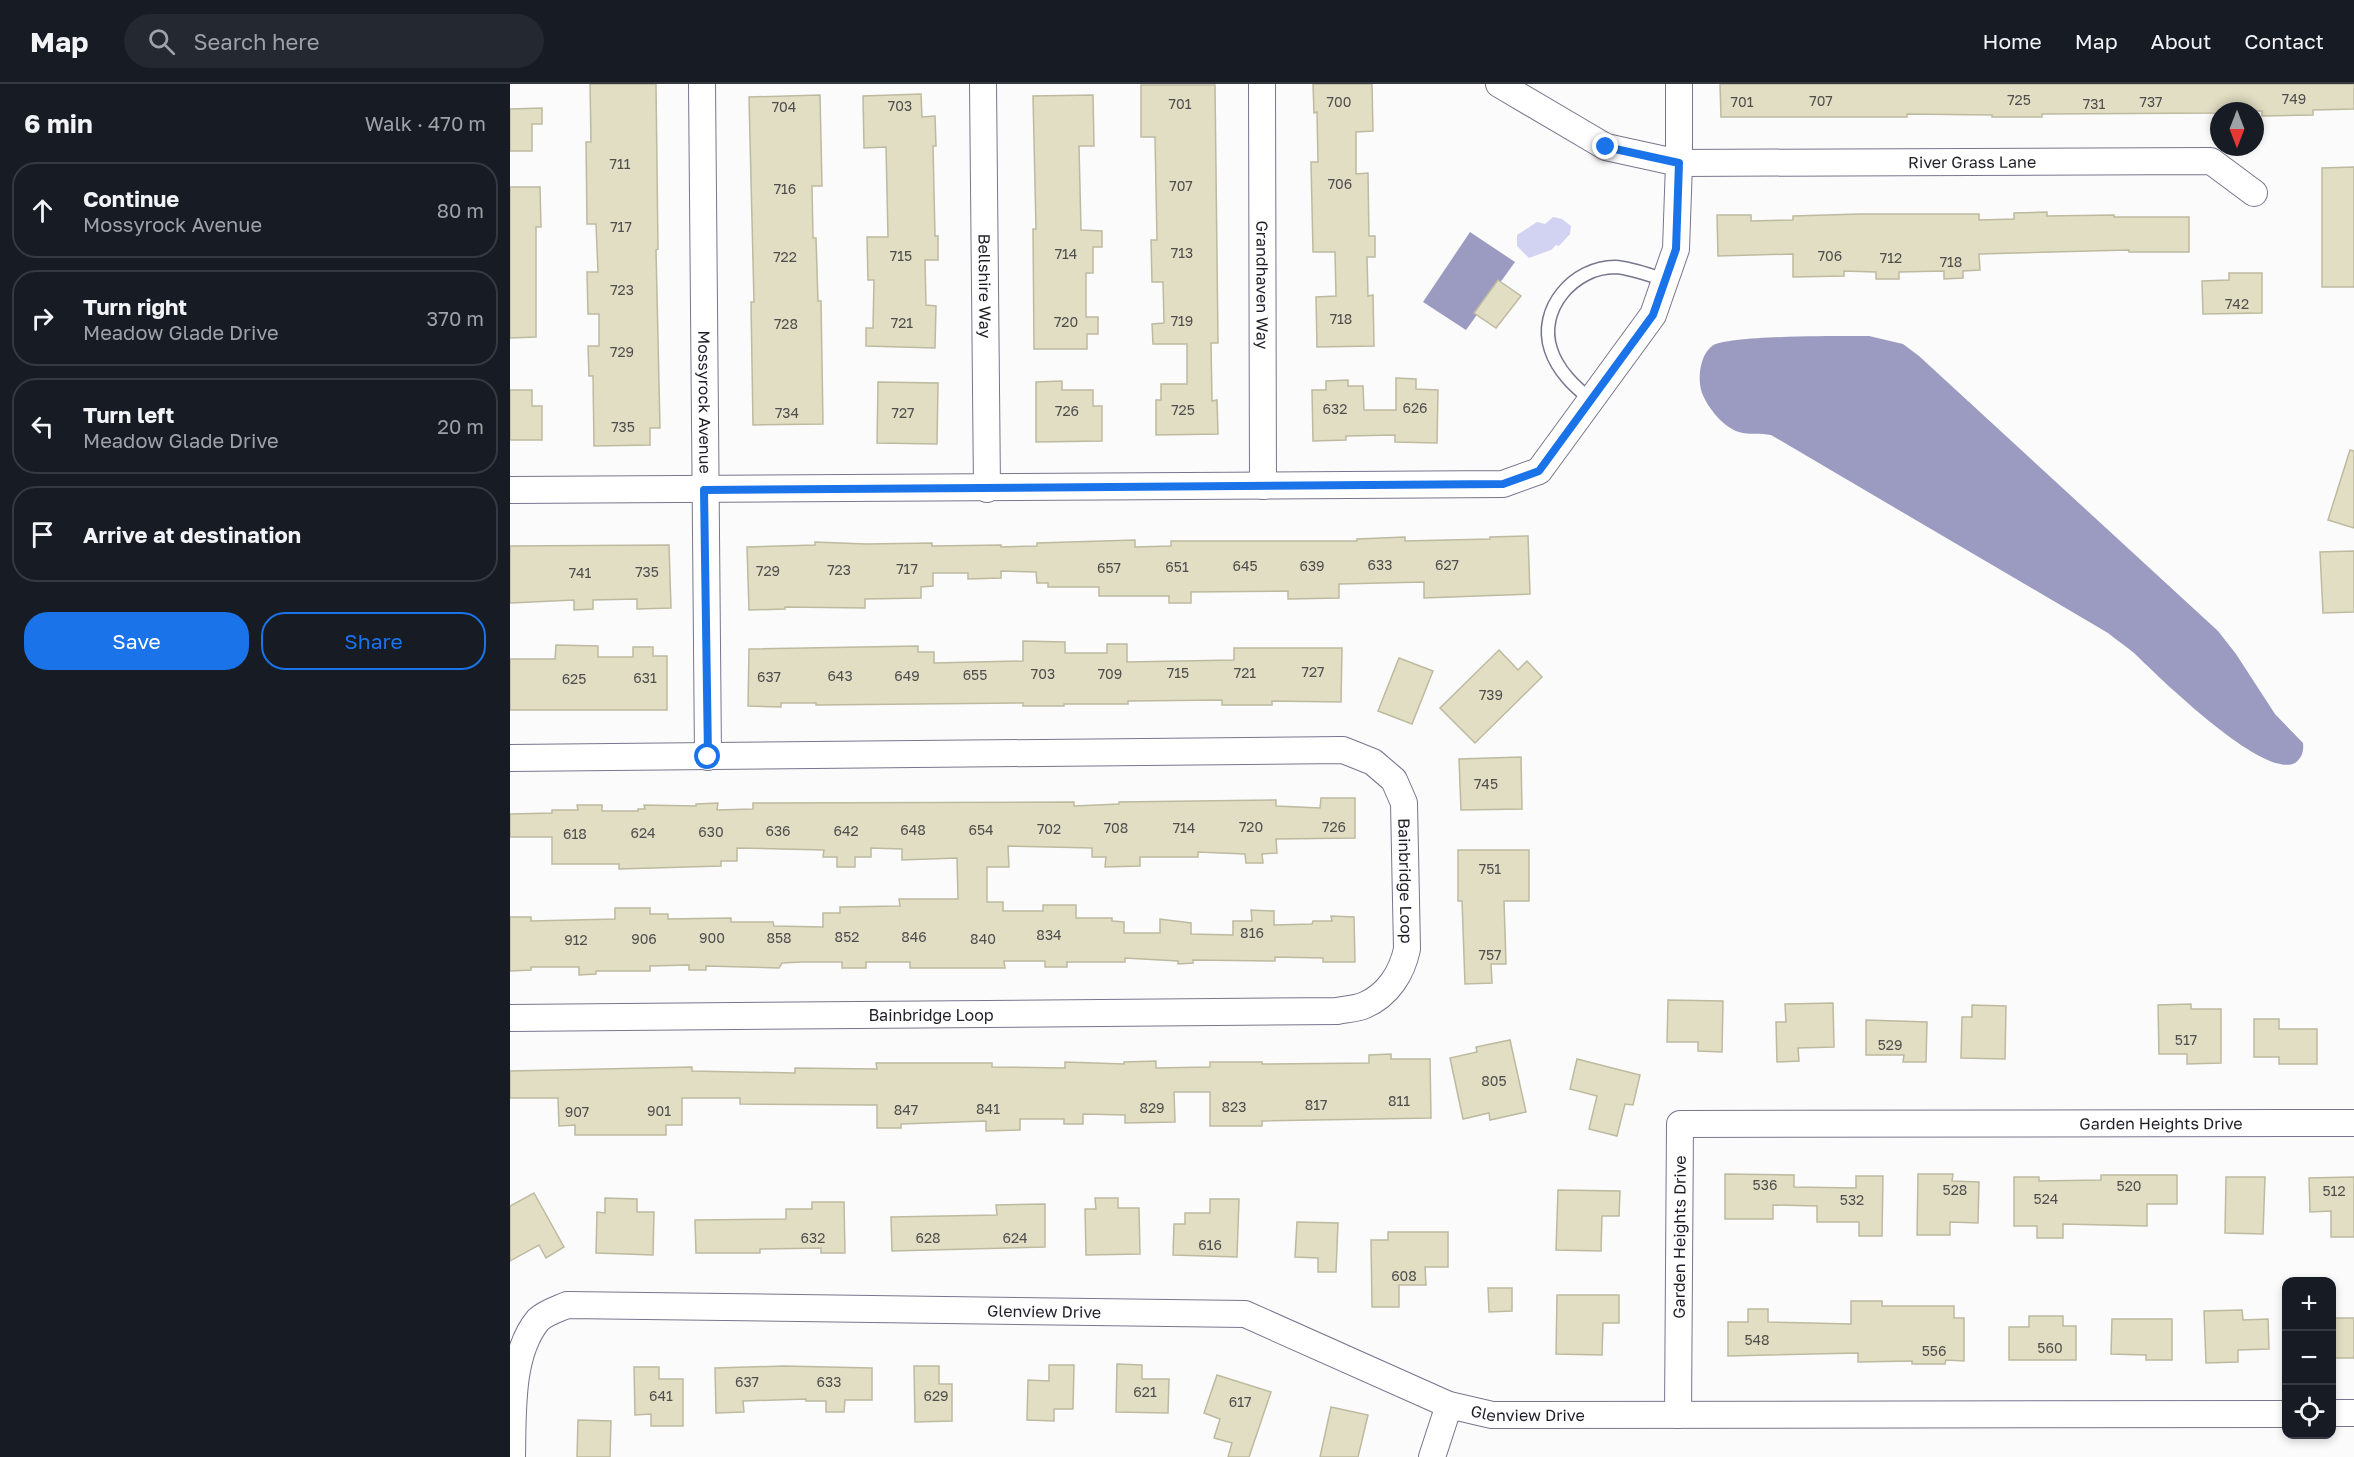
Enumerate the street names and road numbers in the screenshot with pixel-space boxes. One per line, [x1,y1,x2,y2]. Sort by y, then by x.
street label: River Grass Lane [1908,152,2036,172]
street label: Grandhaven Way [1252,221,1273,350]
street label: Bellshire Way [974,234,996,338]
street label: Mossyrock Avenue [694,330,715,474]
street label: Bainbridge Loop [1394,818,1417,944]
street label: Bainbridge Loop [868,1005,994,1025]
street label: Garden Heights Drive [2079,1113,2243,1133]
street label: Garden Heights Drive [1669,1155,1690,1319]
street label: Glenview Drive [987,1301,1101,1322]
street label: Glenview Drive [1469,1400,1585,1426]

